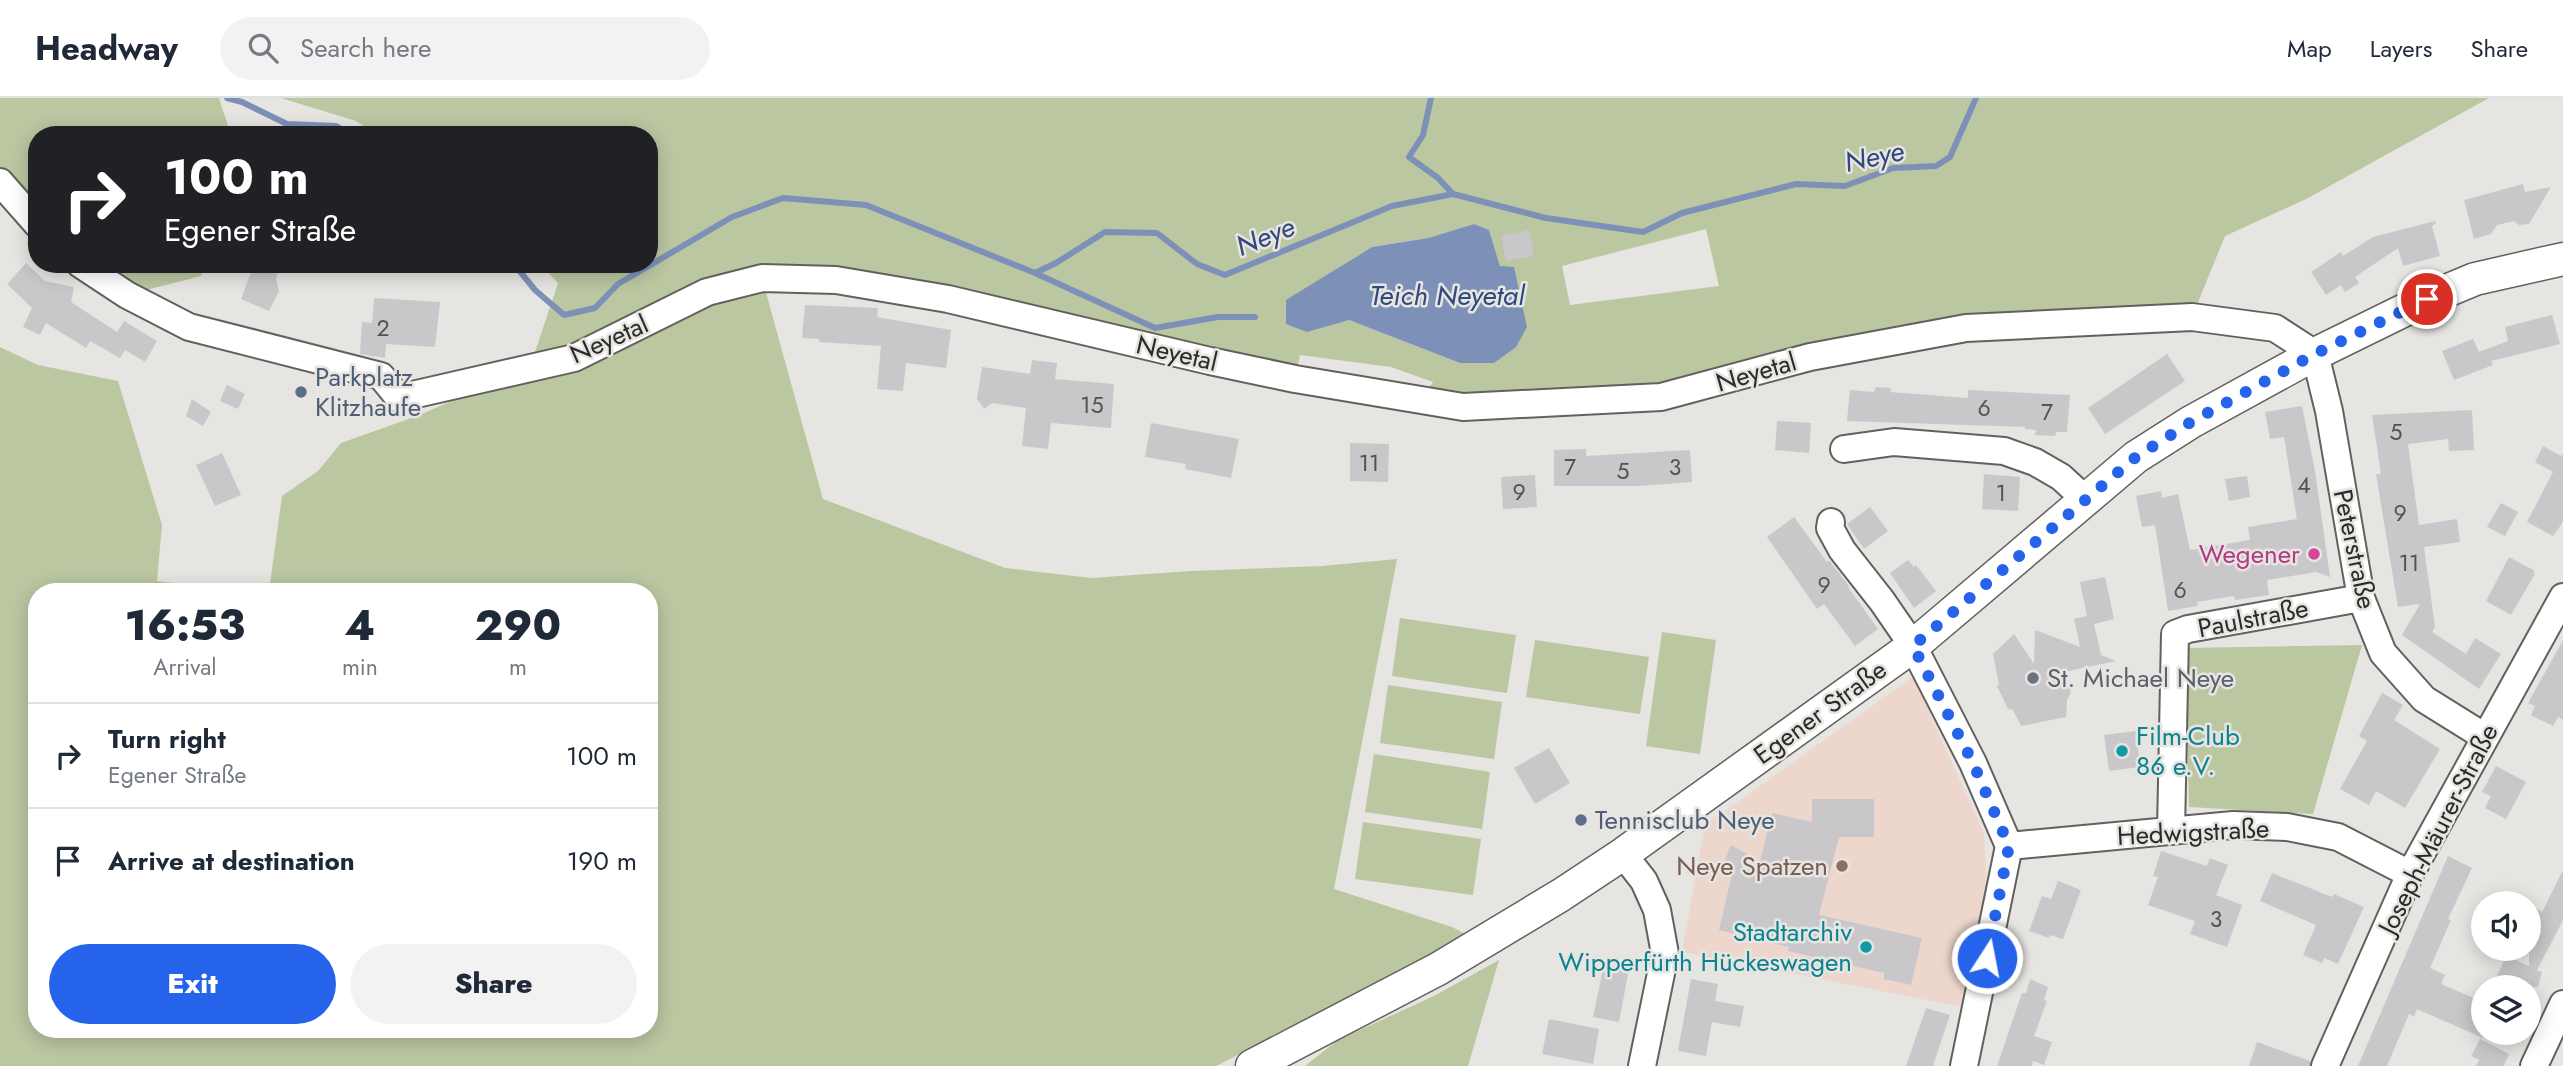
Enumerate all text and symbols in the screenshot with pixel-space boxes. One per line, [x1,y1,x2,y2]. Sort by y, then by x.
search box [220,17,710,80]
text: Headway [35,25,178,72]
icon: search [244,29,282,67]
text: Search here [300,29,431,67]
text: Map [2287,31,2332,66]
text: Layers [2370,31,2432,66]
text: Share [2470,31,2528,66]
water label: Neye [1840,130,1908,183]
text: 100 m [164,142,309,212]
icon: right [49,154,140,245]
water label: Neye [1230,206,1301,267]
text: Egener Straße [164,207,356,253]
pin [2397,269,2457,329]
water label: Teich Neyetal [1370,275,1526,316]
icon: arrive [2408,280,2446,318]
street label: Neyetal [564,305,654,373]
house number: 2 [376,311,390,345]
street label: Neyetal [1133,325,1221,381]
street label: Neyetal [1711,342,1801,402]
place label: Parkplatz Klitzhaufe [315,358,421,426]
marker: Parkplatz Klitzhaufe [293,384,309,400]
house number: 15 [1080,388,1104,422]
house number: 6 [1977,391,1991,425]
house number: 7 [2041,395,2053,429]
house number: 5 [2390,415,2403,449]
house number: 11 [1359,446,1379,480]
house number: 7 [1564,450,1576,484]
house number: 3 [1669,450,1681,484]
house number: 5 [1617,454,1630,488]
house number: 4 [2297,468,2311,502]
house number: 9 [1512,475,1526,509]
house number: 1 [1996,476,2006,510]
street label: Peterstraße [2324,486,2386,612]
house number: 9 [2393,496,2407,530]
place label: Wegener [2199,535,2300,573]
marker: Wegener [2306,546,2322,562]
house number: 11 [2399,546,2419,580]
house number: 9 [1817,568,1831,602]
house number: 6 [2173,573,2187,607]
street label: Paulstraße [2194,589,2312,647]
text: 16:53 [125,595,245,656]
text: 4 [345,595,375,656]
text: 290 [475,595,561,656]
text: Arrival [153,650,217,684]
text: min [342,650,378,684]
text: m [509,650,527,684]
street label: Egener Straße [1746,651,1894,773]
place label: St. Michael Neye [2047,659,2234,697]
marker: St. Michael Neye [2025,670,2041,686]
place label: Film-Club 86 e.V. [2136,717,2240,785]
street label: Joseph-Mäurer-Straße [2367,717,2508,944]
text: Turn right [108,720,226,758]
icon: right [49,737,87,775]
text: 100 m [566,737,637,775]
marker: Film-Club 86 e.V. [2114,743,2130,759]
text: Egener Straße [108,758,246,792]
place label: Tennisclub Neye [1595,801,1775,839]
street label: Hedwigstraße [2116,809,2270,855]
marker: Tennisclub Neye [1573,812,1589,828]
icon: arrive [49,842,87,880]
text: Arrive at destination [108,842,355,880]
text: 190 m [567,842,637,880]
place label: Neye Spatzen [1676,847,1828,885]
marker: Neye Spatzen [1834,858,1850,874]
map controls [2471,891,2541,1045]
button: sound [2471,891,2541,961]
house number: 3 [2210,902,2222,936]
place label: Stadtarchiv Wipperfürth Hückeswagen [1558,913,1853,981]
position arrow [1950,921,2024,995]
marker: Stadtarchiv Wipperfürth Hückeswagen [1858,939,1874,955]
button: Exit [49,944,336,1024]
button: Share [350,944,637,1024]
button: layers [2471,975,2541,1045]

